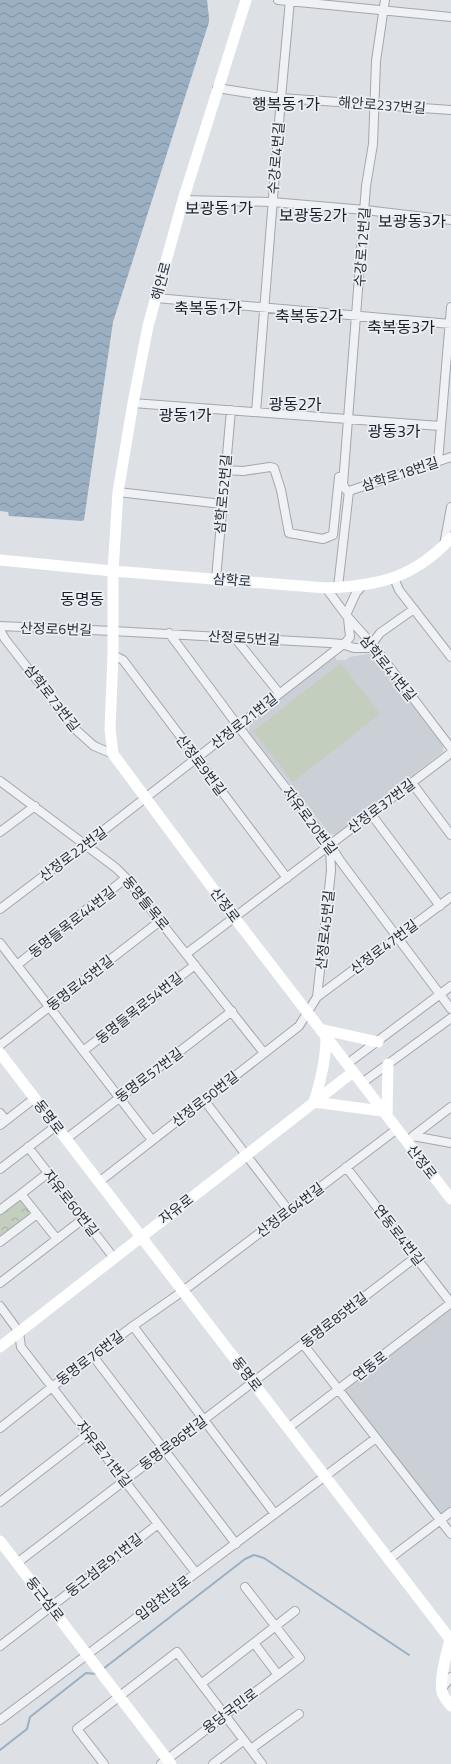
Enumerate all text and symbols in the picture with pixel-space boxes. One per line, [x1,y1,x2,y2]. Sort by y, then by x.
street label: 해안로237번길 [337,91,427,118]
district label: 행복동1가 [252,92,320,116]
street label: 수강로4번길 [262,121,289,195]
district label: 보광동1가 [185,196,253,220]
district label: 보광동2가 [279,203,347,227]
street label: 수강로12번길 [348,206,375,288]
district label: 보광동3가 [378,209,446,233]
street label: 해안로 [145,259,176,302]
district label: 축복동1가 [174,296,242,320]
district label: 축복동2가 [275,304,343,328]
district label: 축복동3가 [367,315,435,339]
district label: 광동2가 [268,392,322,416]
district label: 광동1가 [158,403,212,427]
district label: 광동3가 [367,419,421,443]
street label: 삼학로18번길 [359,451,441,496]
street label: 삼학로52번길 [209,453,236,535]
street label: 삼학로 [212,568,252,591]
district label: 동명동 [60,587,104,611]
street label: 산정로6번길 [20,617,92,640]
street label: 산정로5번길 [207,625,281,650]
street label: 삼학로41번길 [355,630,422,705]
street label: 삼학로73번길 [19,660,85,736]
street label: 산정로21번길 [206,688,282,754]
street label: 산정로9번길 [171,730,232,800]
street label: 산정로37번길 [342,773,419,838]
street label: 자유로20번길 [278,782,343,859]
street label: 산정로22번길 [34,821,111,886]
street label: 동명들목로 [118,871,175,934]
street label: 동명들목로44번길 [24,881,120,962]
street label: 산정로 [205,883,245,927]
street label: 산정로45번길 [310,889,339,971]
street label: 산정로47번길 [345,914,422,979]
street label: 동명로45번길 [42,950,118,1016]
street label: 동명들목로54번길 [91,967,187,1048]
street label: 동명로57번길 [110,1042,187,1107]
street label: 산정로50번길 [167,1066,243,1132]
street label: 동명로 [29,1095,70,1138]
street label: 산정로 [402,1140,443,1183]
street label: 자유로60번길 [38,1165,104,1241]
street label: 산정로64번길 [251,1177,328,1242]
street label: 자유로 [154,1188,197,1229]
street label: 연동로4번길 [369,1200,430,1270]
street label: 동명로85번길 [296,1287,372,1353]
street label: 동명로76번길 [51,1325,128,1390]
street label: 연동로 [348,1345,391,1386]
street label: 동명로 [227,1352,268,1395]
street label: 동명로86번길 [134,1410,211,1475]
street label: 자유로71번길 [71,1416,137,1492]
street label: 둥근섬로91번길 [61,1528,147,1601]
street label: 입암천남로 [131,1570,195,1625]
street label: 둥근섬로 [21,1572,70,1626]
street label: 용당국민로 [198,1683,262,1738]

